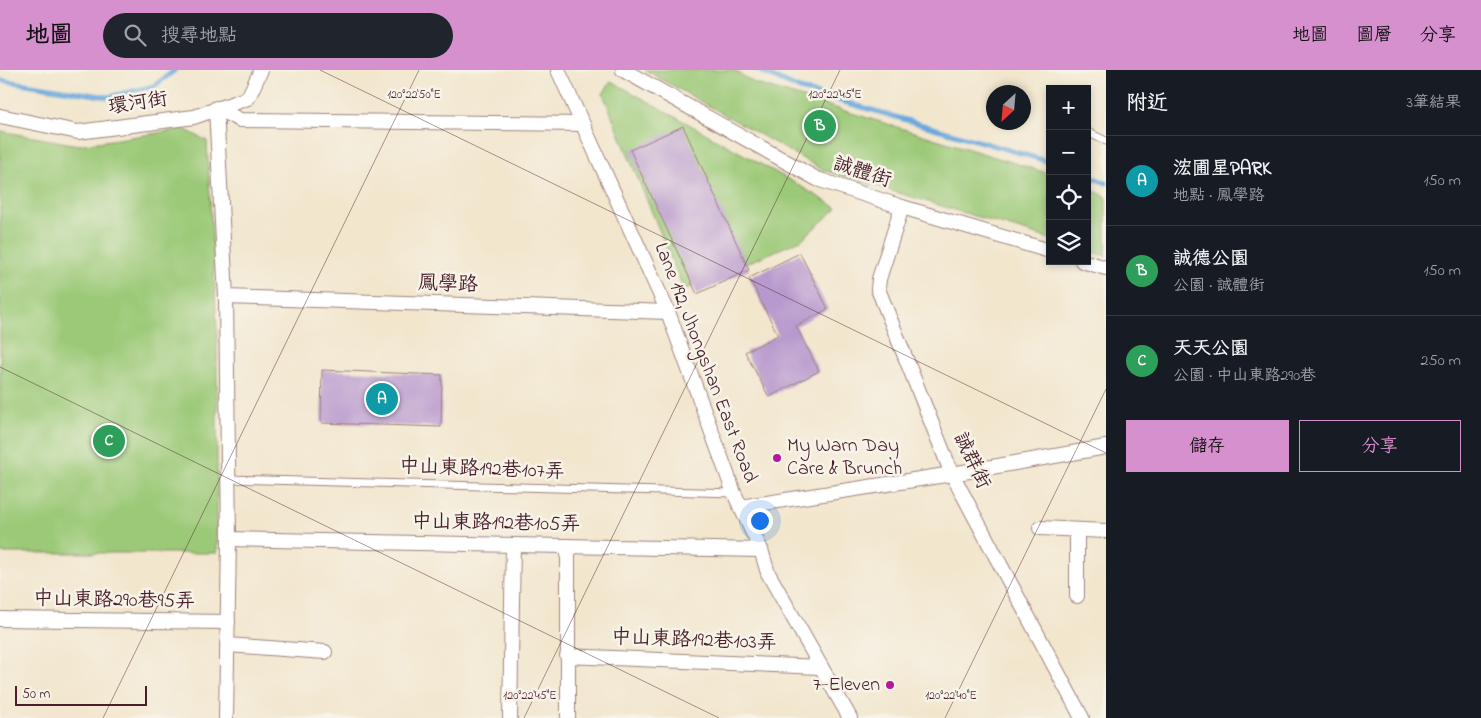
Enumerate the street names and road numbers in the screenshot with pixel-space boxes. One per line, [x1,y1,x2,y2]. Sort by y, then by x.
street label: 環河街 [106,85,170,123]
street label: 誠體街 [829,150,895,196]
street label: Lane 192, Jhongshan East Road [645,239,764,488]
street label: 鳳學路 [418,269,479,301]
street label: 誠群街 [945,428,997,494]
street label: 中山東路192巷107弄 [399,453,565,487]
street label: 中山東路192巷105弄 [411,508,581,540]
street label: 中山東路290巷95弄 [33,585,195,617]
street label: 中山東路192巷103弄 [611,624,777,658]

